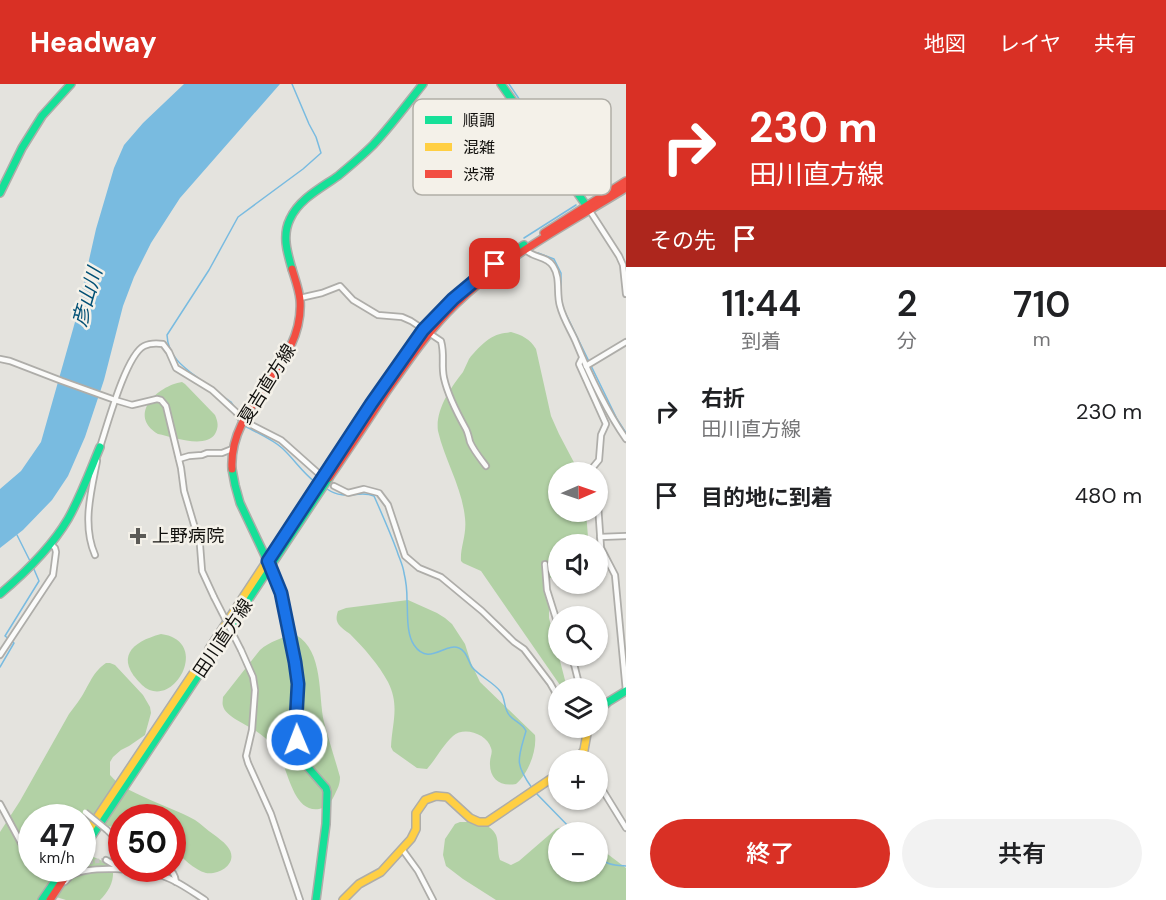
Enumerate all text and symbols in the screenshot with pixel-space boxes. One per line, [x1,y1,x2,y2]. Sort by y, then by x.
text: Headway [30,24,157,61]
text: 地図 [924,30,966,58]
text: レイヤ [999,30,1061,58]
text: 共有 [1094,30,1136,58]
legend [413,99,611,195]
text: 230 m [749,100,878,155]
icon: right [650,108,728,186]
text: 順調 [463,110,495,131]
text: 混雑 [463,137,495,158]
text: 田川直方線 [749,157,884,192]
text: 渋滞 [463,164,495,185]
icon: arrive [728,222,761,255]
text: その先 [650,226,716,255]
pin [469,238,520,289]
icon: arrive [478,247,511,280]
water label: 彦山川 [66,263,108,329]
text: 11:44 [722,280,801,327]
text: 2 [897,280,917,327]
text: 710 [1013,281,1070,328]
text: m [1033,326,1051,352]
text: 到着 [741,328,781,354]
text: 分 [897,328,917,354]
street label: 夏吉直方線 [233,339,301,429]
text: 右折 [701,384,745,413]
icon: right [650,395,683,428]
text: 230 m [1076,397,1142,426]
text: 田川直方線 [701,416,801,442]
north arrow [548,462,608,522]
map controls [548,462,608,882]
icon: arrive [650,479,683,512]
text: 480 m [1075,481,1142,510]
text: 目的地に到着 [701,483,833,512]
place label: 上野病院 [152,524,224,548]
marker: 上野病院 [129,527,147,545]
button: sound [548,534,608,594]
street label: 田川直方線 [188,594,258,682]
button: search [548,606,608,666]
button: layers [548,678,608,738]
position arrow [265,708,329,772]
button: + [548,750,608,810]
speed limit sign: 50 [108,804,186,882]
text: 47 [39,816,75,855]
button: 終了 [650,819,890,888]
button: 共有 [902,819,1142,888]
button: − [548,822,608,882]
text: km/h [39,848,75,868]

